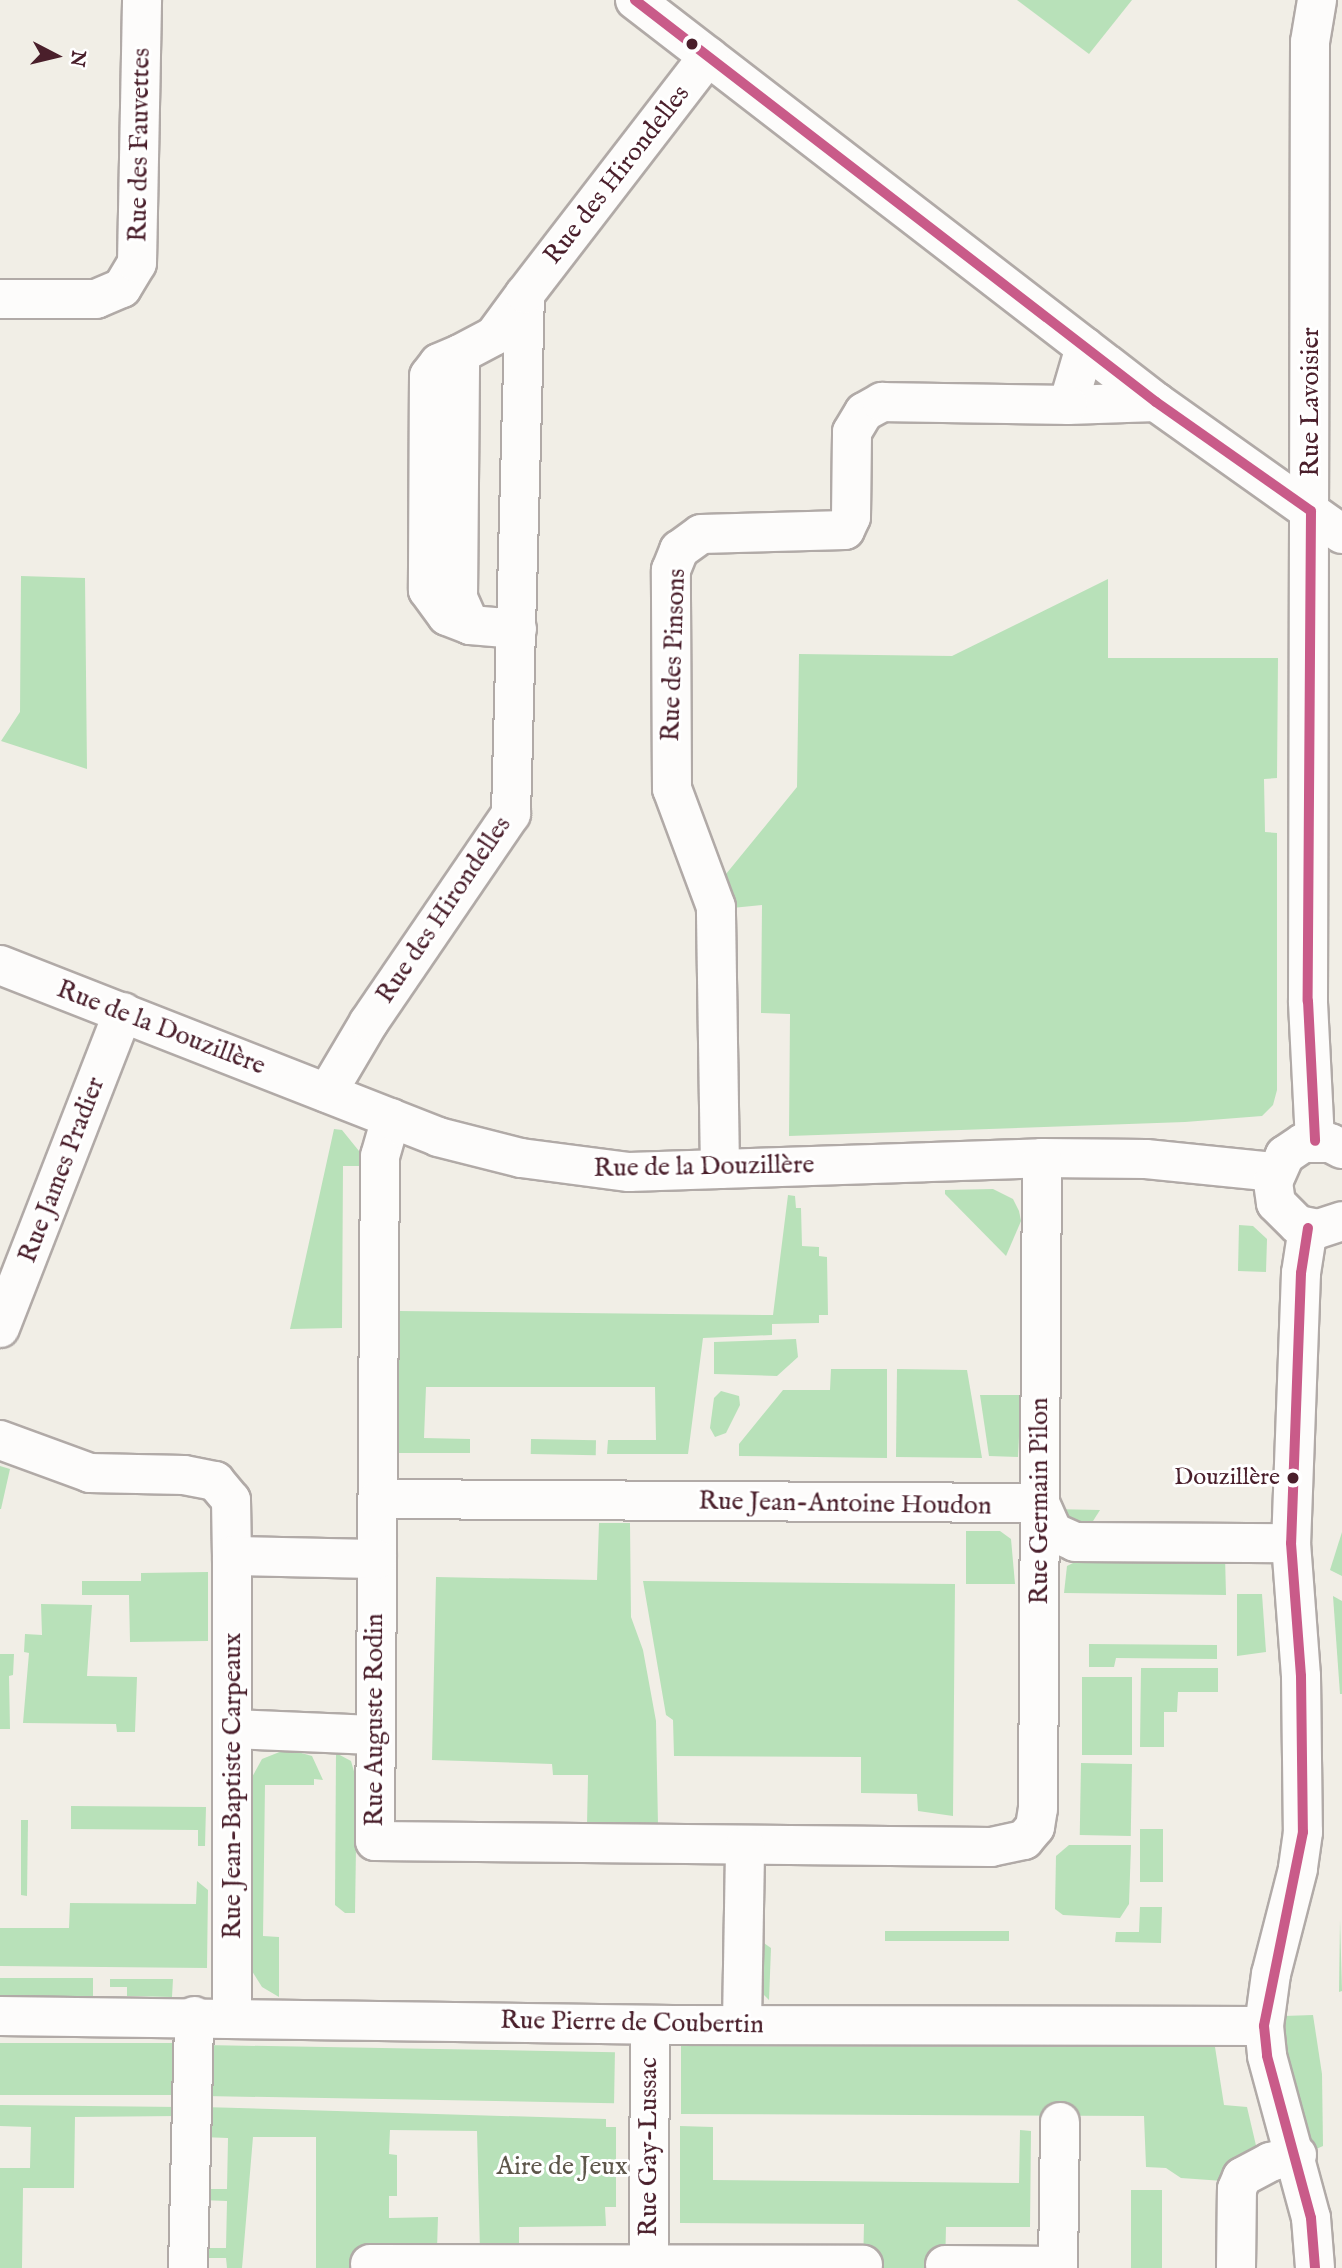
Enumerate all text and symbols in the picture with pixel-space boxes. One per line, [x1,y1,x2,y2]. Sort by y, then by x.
north arrow [21,21,91,91]
unlabelled marker [685,37,699,51]
street label: Rue des Fauvettes [123,48,157,242]
text: N [64,49,90,68]
street label: Rue des Hirondelles [537,79,697,271]
street label: Rue Lavoisier [1295,327,1327,477]
street label: Rue des Pinsons [655,568,693,742]
street label: Rue des Hirondelles [370,811,518,1009]
street label: Rue de la Douzillère [52,974,270,1082]
street label: Rue James Pradier [12,1073,112,1267]
street label: Rue de la Douzillère [593,1149,815,1185]
street label: Rue Germain Pilon [1024,1397,1056,1605]
place label: Douzillère [1174,1464,1280,1492]
marker: Douzillère [1286,1471,1300,1485]
street label: Rue Jean-Antoine Houdon [698,1486,992,1522]
street label: Rue Auguste Rodin [359,1613,391,1827]
street label: Rue Jean-Baptiste Carpeaux [217,1633,249,1939]
street label: Rue Pierre de Coubertin [500,2005,764,2041]
street label: Rue Gay-Lussac [633,2057,665,2237]
park label: Aire de Jeux [496,2151,628,2183]

